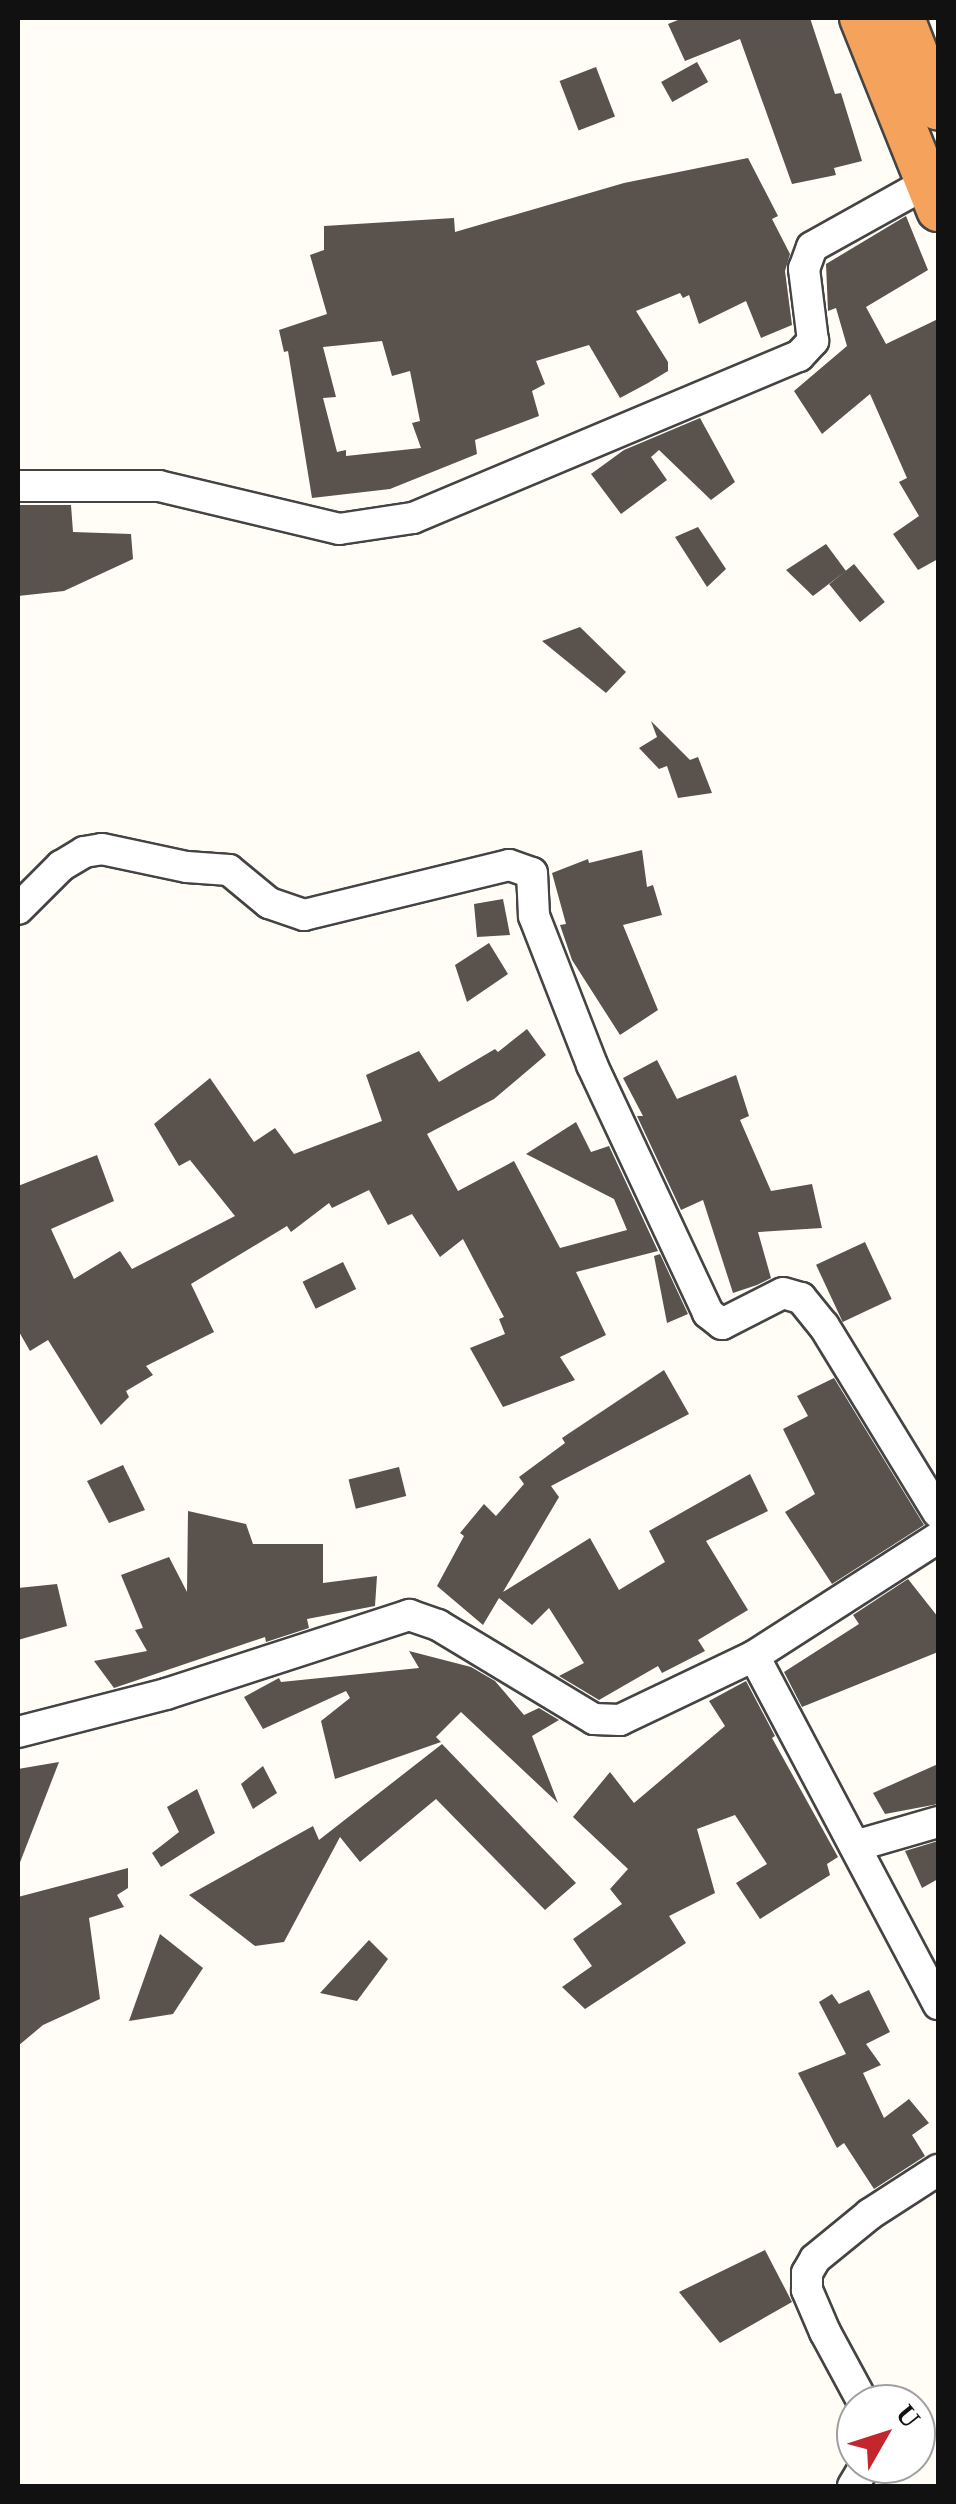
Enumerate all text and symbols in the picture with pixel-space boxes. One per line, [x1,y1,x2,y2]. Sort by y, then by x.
north arrow [836,2384,936,2484]
text: U [890,2398,927,2434]

